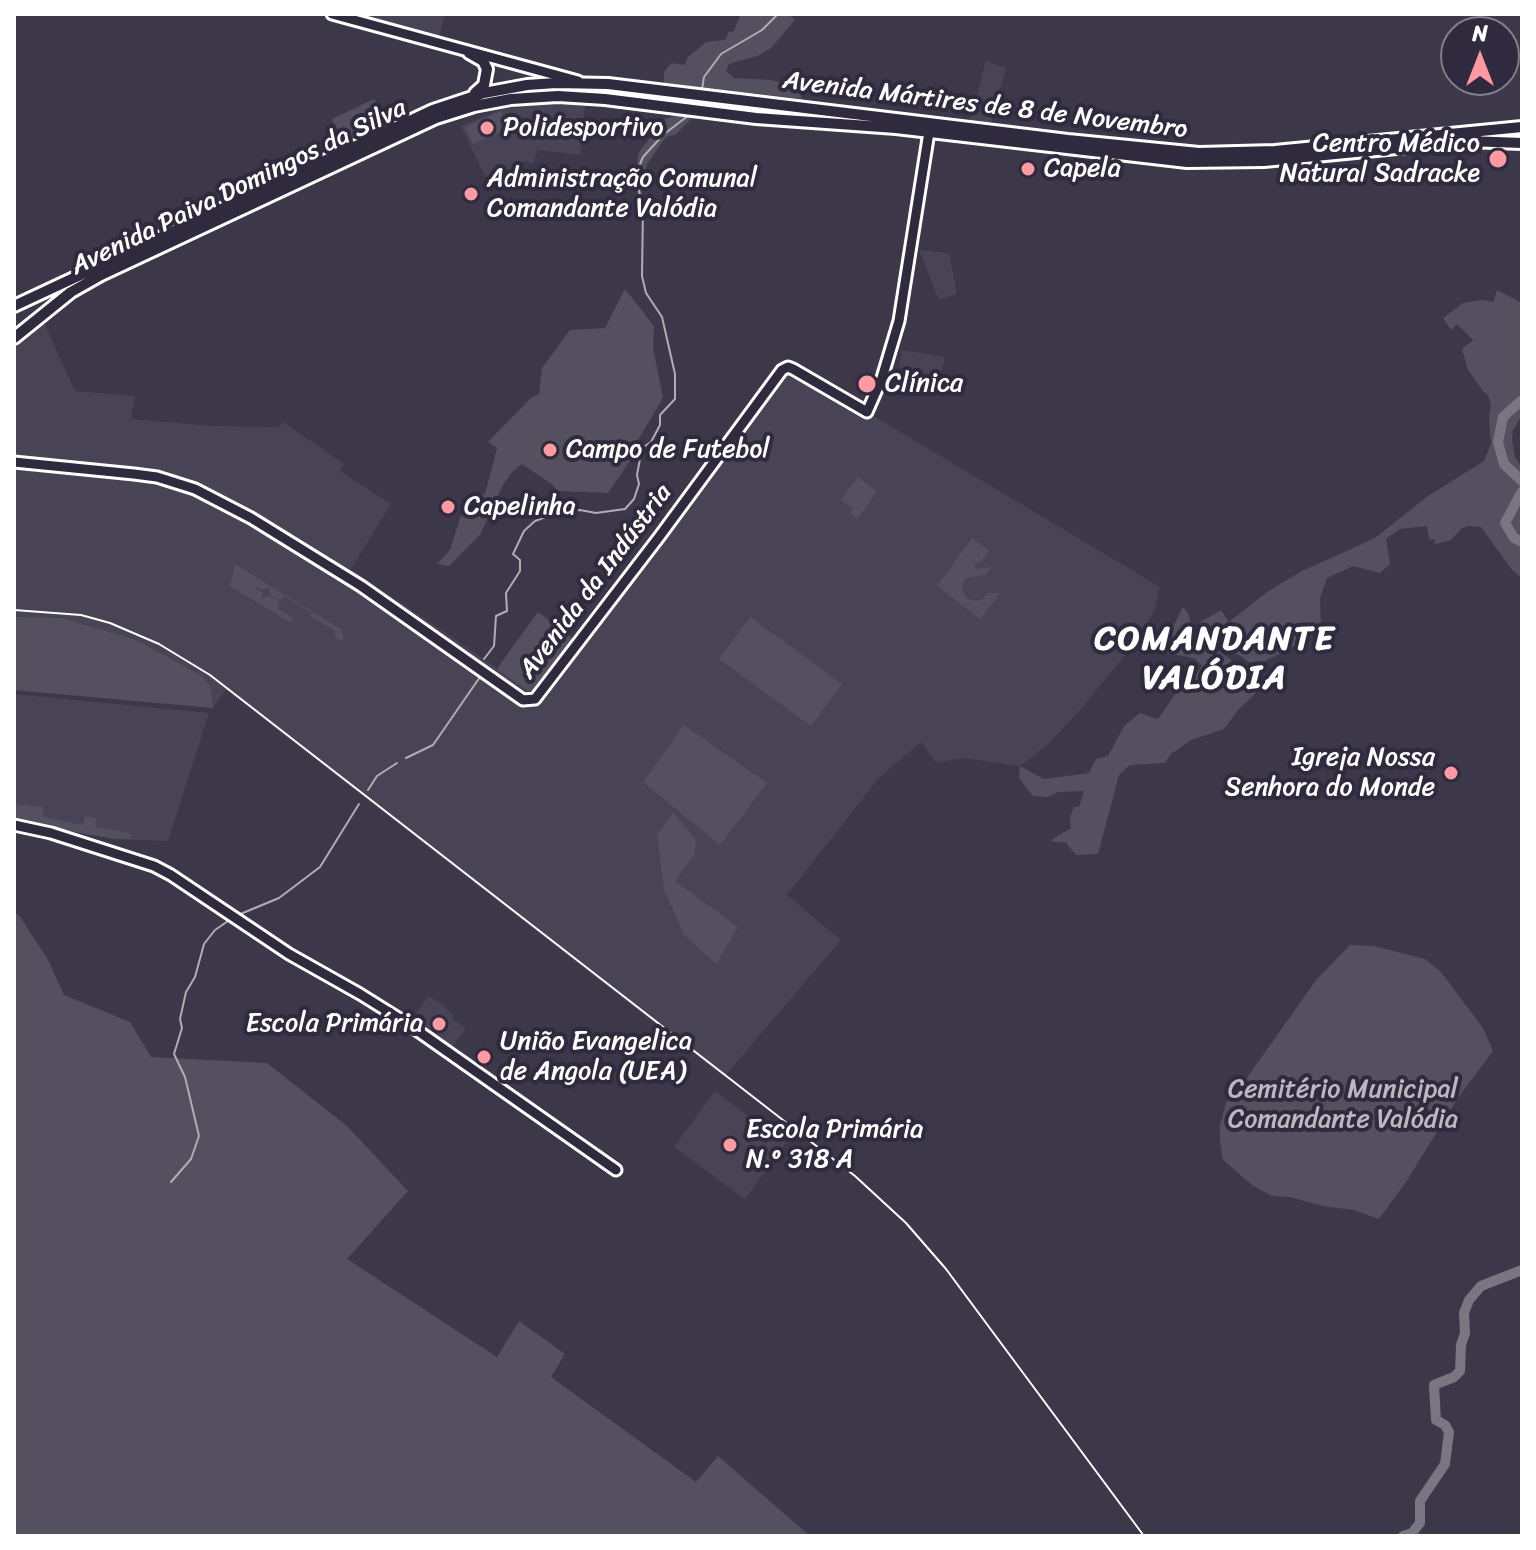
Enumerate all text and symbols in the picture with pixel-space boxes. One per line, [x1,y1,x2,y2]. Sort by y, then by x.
text: N [1472,14,1488,53]
north arrow [1440,16,1520,96]
street label: Avenida Mártires de 8 de Novembro [781,66,1189,146]
street label: Avenida Paiva Domingos da Silva [66,93,412,283]
place label: Polidesportivo [503,112,664,144]
marker: Polidesportivo [478,119,496,137]
place label: Centro Médico Natural Sadracke [1280,128,1480,190]
marker: Centro Médico Natural Sadracke [1487,148,1509,170]
place label: Capela [1044,153,1121,185]
marker: Capela [1019,160,1037,178]
place label: Administração Comunal Comandante Valódia [487,163,757,224]
marker: Administração Comunal Comandante Valódia [462,185,480,203]
place label: Clínica [885,368,963,400]
marker: Clínica [856,373,878,395]
place label: Campo de Futebol [566,434,770,466]
marker: Campo de Futebol [541,441,559,459]
street label: Avenida da Indústria [513,479,679,685]
place label: Capelinha [464,491,576,523]
marker: Capelinha [439,498,457,516]
district label: COMANDANTE VALÓDIA [1095,620,1335,700]
place label: Igreja Nossa Senhora do Monde [1225,742,1435,804]
marker: Igreja Nossa Senhora do Monde [1442,764,1460,782]
place label: Escola Primária [246,1008,423,1040]
marker: Escola Primária [430,1015,448,1033]
place label: União Evangelica de Angola (UEA) [500,1026,692,1088]
marker: União Evangelica de Angola (UEA) [475,1048,493,1066]
park label: Cemitério Municipal Comandante Valódia [1228,1074,1458,1136]
place label: Escola Primária N.º 318 A [746,1114,923,1176]
marker: Escola Primária N.º 318 A [721,1136,739,1154]

